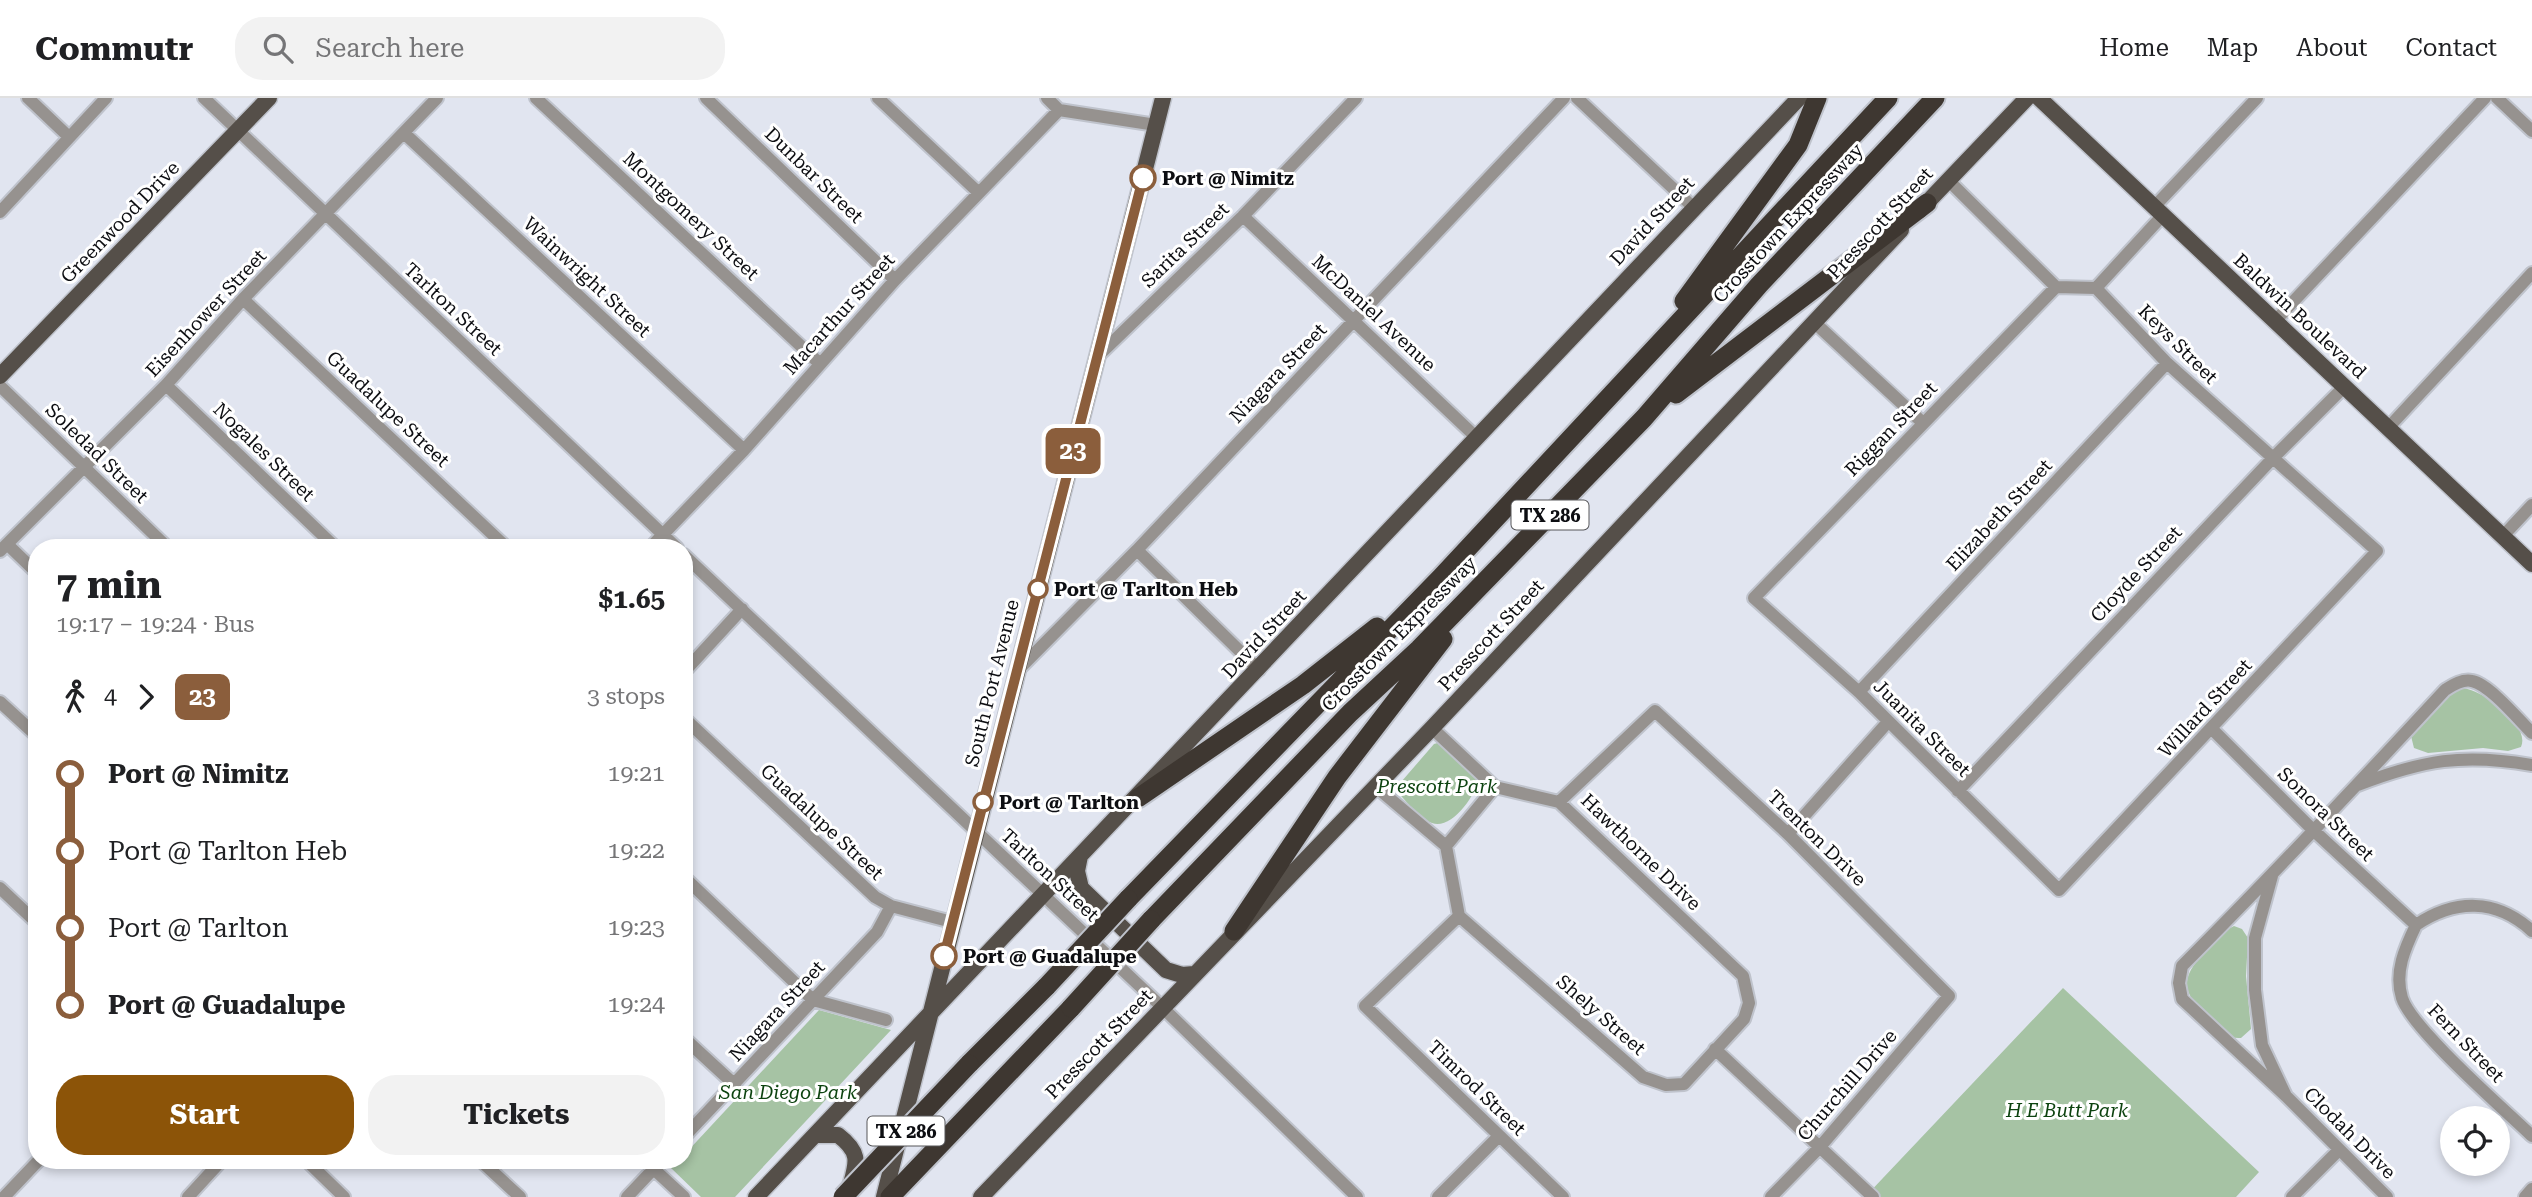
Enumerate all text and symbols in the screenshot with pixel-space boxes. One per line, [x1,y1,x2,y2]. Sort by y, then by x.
search box [235,17,725,80]
text: Commutr [35,29,193,68]
icon: search [259,29,297,67]
text: Search here [315,33,464,63]
text: Home [2099,34,2169,62]
text: Map [2207,34,2258,62]
text: About [2296,34,2367,62]
text: Contact [2405,34,2497,62]
street label: Dunbar Street [760,122,868,228]
street label: Crosstown Expressway [1708,138,1868,308]
street label: Montgomery Street [618,147,764,285]
street label: Greenwood Drive [56,156,184,288]
street label: Presscott Street [1822,162,1938,284]
marker: Port @ Nimitz [1130,165,1156,191]
place label: Port @ Nimitz [1162,167,1294,190]
street label: David Street [1605,172,1699,270]
street label: Sarita Street [1136,198,1234,292]
street label: Wainwright Street [518,212,656,342]
street label: Eisenhower Street [141,244,271,382]
street label: Macarthur Street [779,249,899,379]
street label: Baldwin Boulevard [2229,249,2371,383]
street label: McDaniel Avenue [1307,250,1441,376]
street label: Tarlton Street [399,258,507,360]
street label: Keys Street [2133,299,2223,389]
street label: Niagara Street [1225,318,1331,428]
street label: Guadalupe Street [322,346,454,472]
street label: Riggan Street [1840,377,1942,481]
street label: Soledad Street [41,398,153,508]
street label: Nogales Street [209,398,319,506]
line badge: 23 [1042,428,1104,474]
text: 23 [1060,437,1086,465]
street label: Elizabeth Street [1941,454,2057,576]
road number: TX 286 [1512,500,1588,530]
street label: Cloyde Street [2085,521,2187,627]
street label: Crosstown Expressway [1317,551,1482,716]
text: 7 min [56,563,162,607]
street label: Presscott Street [1433,574,1549,696]
place label: Port @ Tarlton Heb [1054,578,1238,601]
marker: Port @ Tarlton Heb [1028,579,1048,599]
text: $1.65 [599,584,665,614]
street label: David Street [1217,585,1311,683]
street label: South Port Avenue [960,597,1024,769]
text: 19:17 – 19:24 · Bus [56,611,254,638]
street label: Willard Street [2153,654,2257,762]
street label: Juanita Street [1869,675,1975,781]
icon: walk [56,678,94,716]
icon: forward [127,678,165,716]
text: 4 [104,683,117,710]
text: 23 [189,683,216,711]
text: 3 stops [587,683,665,710]
text: Port @ Nimitz [108,759,289,789]
street label: Guadalupe Street [756,759,888,885]
text: 19:21 [608,760,665,787]
street label: Sonora Street [2273,762,2379,866]
park label: Prescott Park [1376,775,1498,798]
street label: Trenton Drive [1763,785,1871,891]
street label: Hawthorne Drive [1576,789,1706,915]
place label: Port @ Tarlton [999,791,1139,814]
marker: Port @ Tarlton [973,792,993,812]
street label: Tarlton Street [996,824,1104,926]
text: Port @ Tarlton Heb [108,836,347,866]
text: 19:22 [608,837,665,864]
text: Port @ Tarlton [108,913,289,943]
text: 19:23 [608,914,665,941]
marker: Port @ Guadalupe [931,943,957,969]
place label: Port @ Guadalupe [963,945,1137,968]
street label: Niagara Street [724,956,830,1066]
street label: Shely Street [1552,970,1650,1060]
street label: Presscott Street [1041,984,1157,1104]
text: Port @ Guadalupe [108,990,346,1020]
text: 19:24 [608,991,665,1018]
street label: Fern Street [2423,999,2509,1087]
street label: Churchill Drive [1792,1025,1902,1145]
street label: Timrod Street [1423,1036,1531,1140]
button: Start [56,1075,354,1155]
button: Tickets [368,1075,665,1155]
park label: San Diego Park [718,1081,858,1104]
street label: Clodah Drive [2299,1082,2401,1184]
park label: H E Butt Park [2005,1099,2129,1122]
map controls [2440,1106,2510,1176]
button: locate [2440,1106,2510,1176]
road number: TX 286 [867,1116,944,1146]

